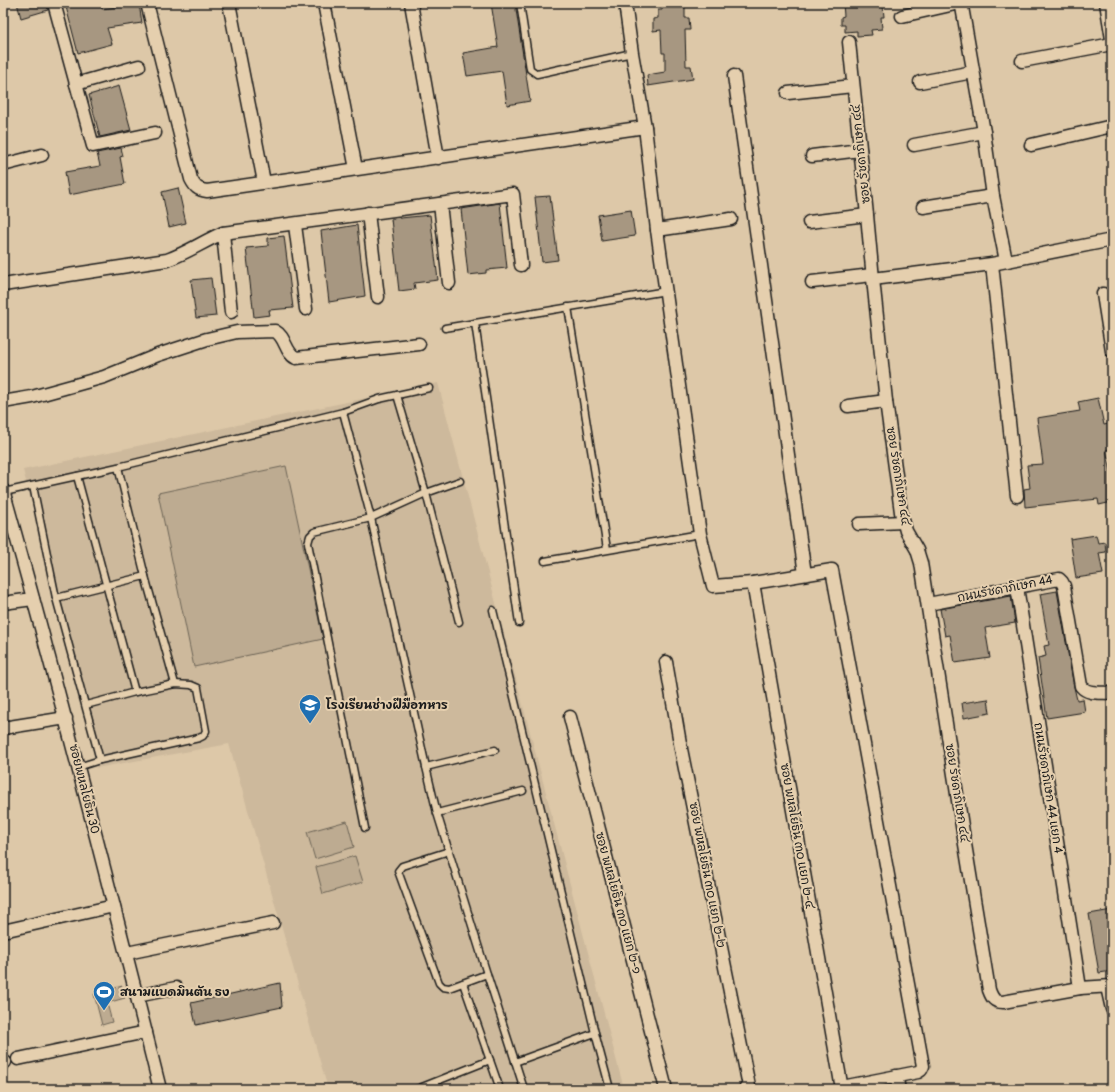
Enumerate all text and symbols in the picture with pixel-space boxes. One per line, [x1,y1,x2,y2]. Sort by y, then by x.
street label: ซอย รัชดาภิเษก ๔๔ [848,103,874,204]
street label: ซอย รัชดาภิเษก ๔๔ [883,425,913,527]
street label: ถนนรัชดาภิเษก 44 [956,572,1054,606]
school or university icon: โรงเรียนช่างฝีมือทหาร [297,692,323,725]
place label: โรงเรียนช่างฝีมือทหาร [325,697,448,713]
street label: ถนนรัชดาภิเษก 44 แยก 4 [1030,722,1066,854]
street label: ซอยพหลโยธิน 30 [66,742,103,835]
street label: ซอย รัชดาภิเษก ๔๔ [942,742,972,844]
street label: ซอย พหลโยธิน ๓๐ แยก ๒-๔ [777,762,818,911]
street label: ซอย พหลโยธิน ๓๐ แยก ๒-๒ [686,801,729,949]
street label: ซอย พหลโยธิน ๓๐ แยก ๒-๑ [592,830,645,976]
sports icon: สนามแบดมินตัน ธง [91,979,117,1012]
place label: สนามแบดมินตัน ธง [120,985,230,1000]

